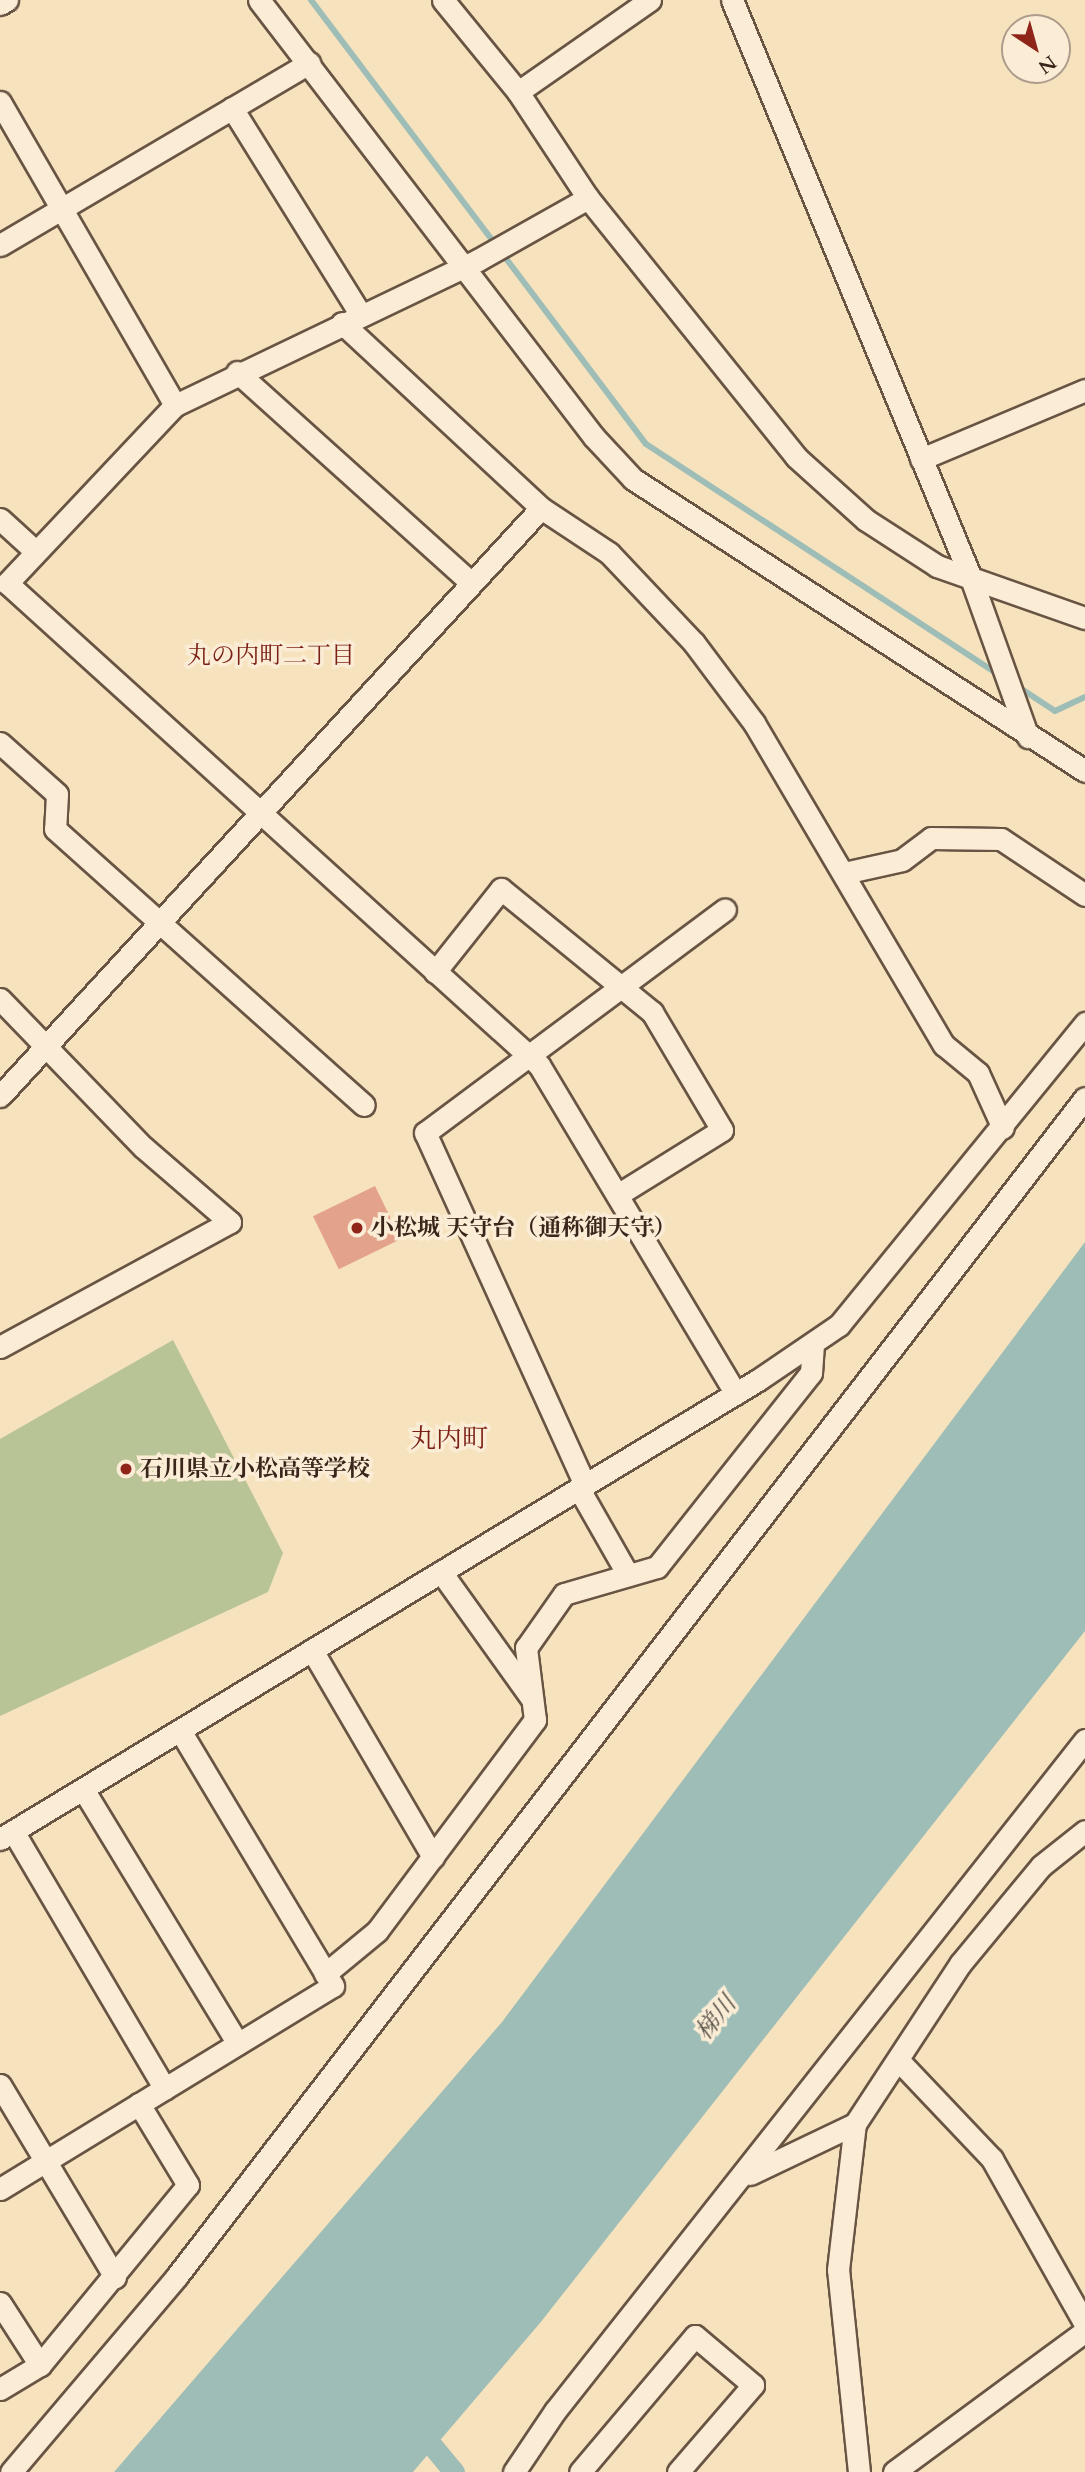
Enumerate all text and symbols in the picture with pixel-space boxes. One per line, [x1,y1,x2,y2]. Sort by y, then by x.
north arrow [1001,14,1071,84]
text: N [1033,49,1061,80]
district label: 丸の内町二丁目 [187,642,355,670]
place label: 小松城 天守台（通称御天守） [371,1214,676,1242]
marker: 小松城 天守台（通称御天守） [349,1220,365,1236]
district label: 丸内町 [410,1423,488,1455]
place label: 石川県立小松高等学校 [140,1455,370,1483]
marker: 石川県立小松高等学校 [118,1461,134,1477]
water label: 梯川 [690,1990,742,2046]

